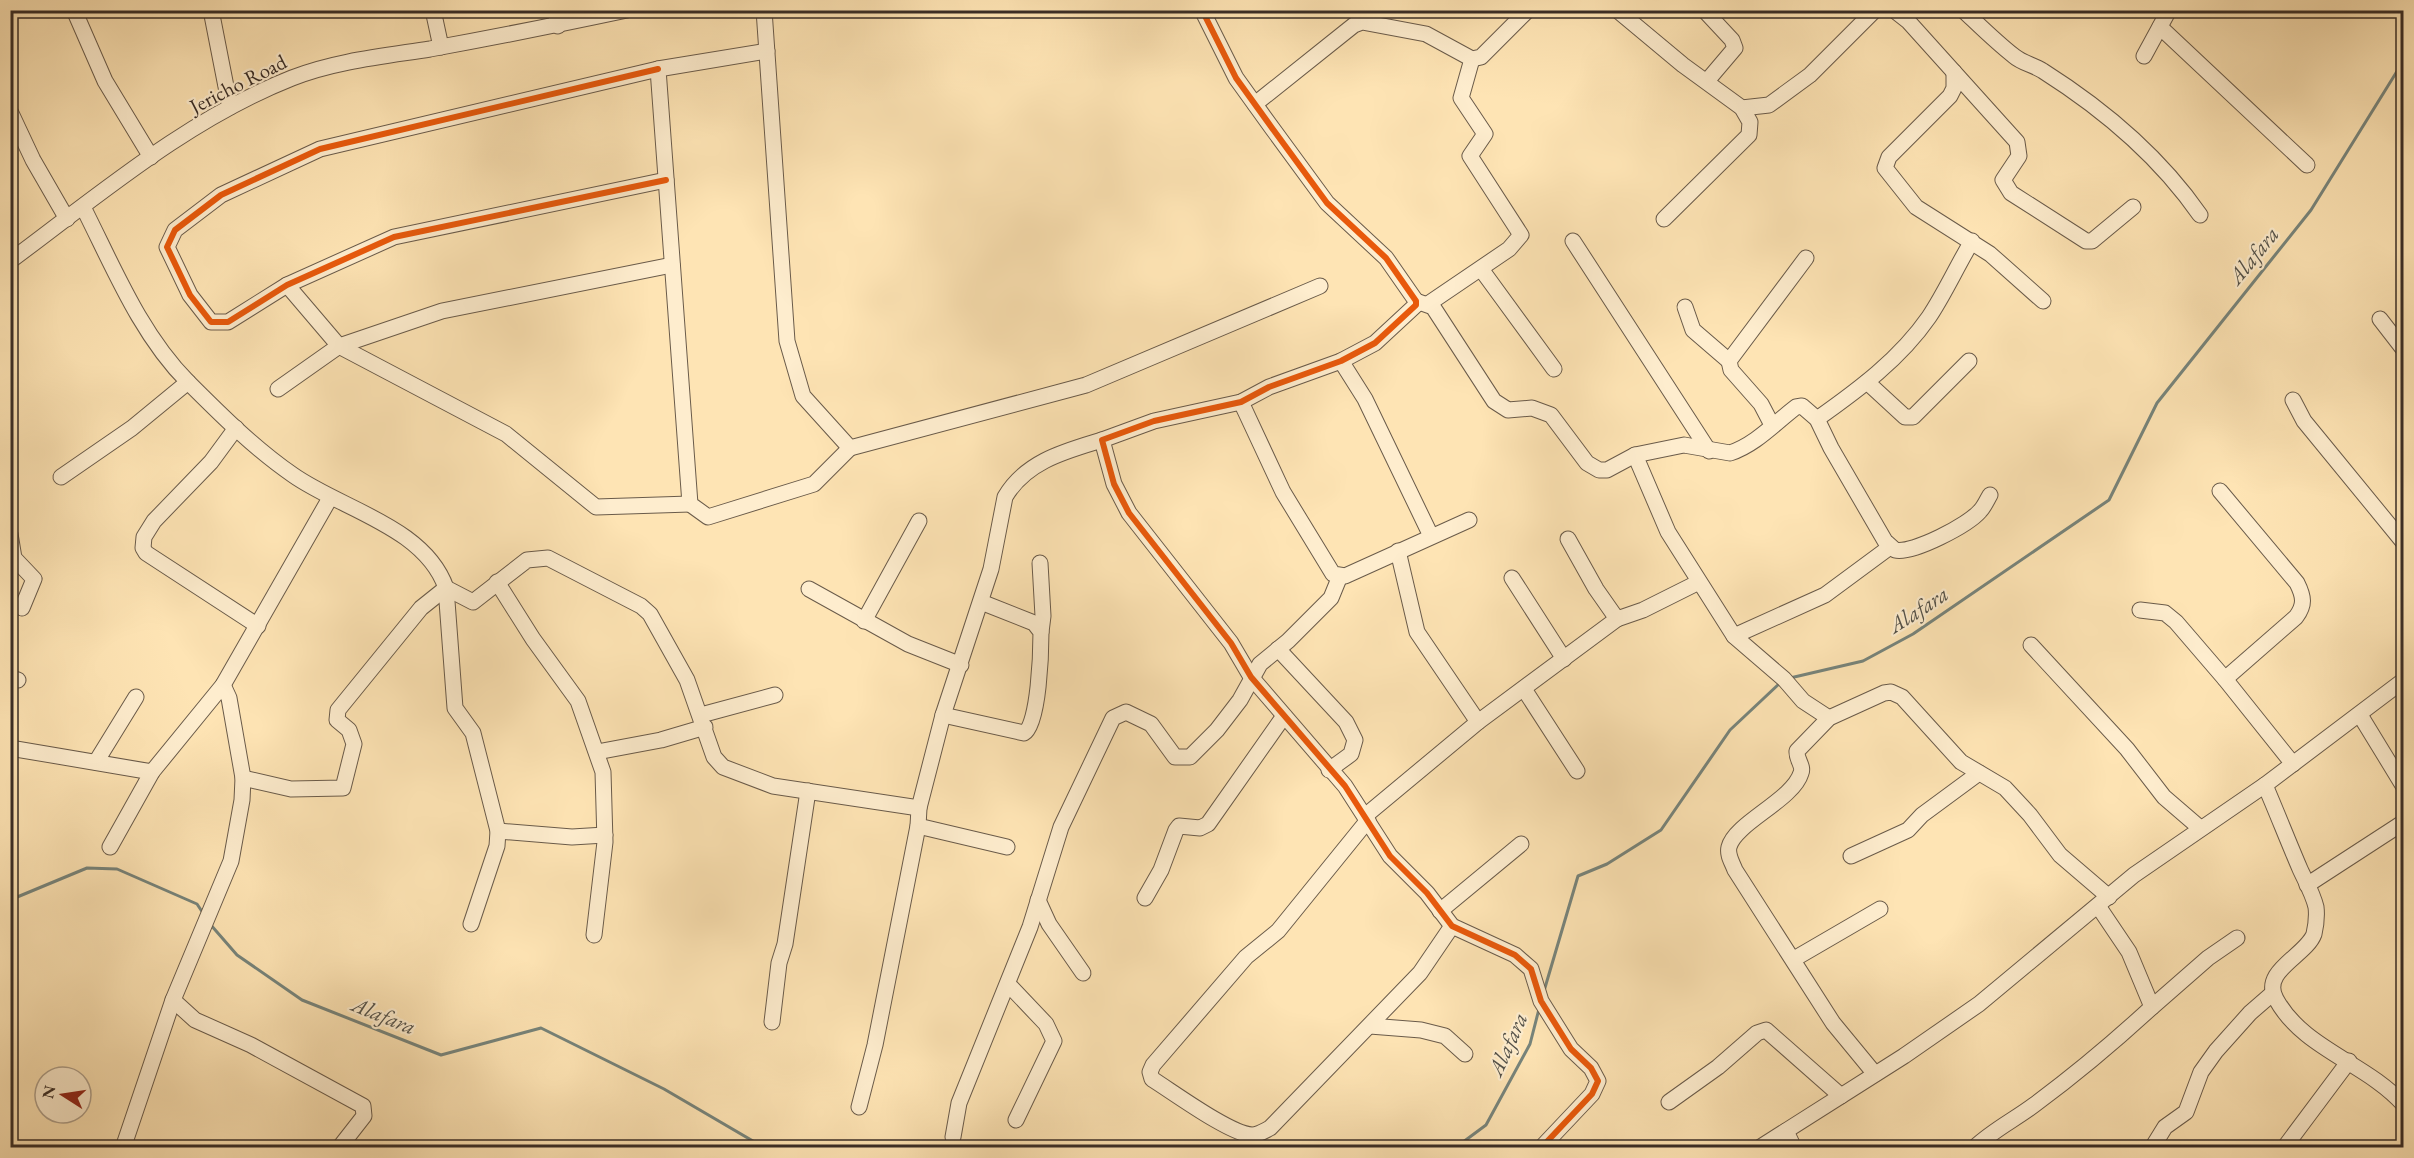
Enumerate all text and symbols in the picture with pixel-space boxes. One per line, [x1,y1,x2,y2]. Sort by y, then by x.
street label: Jericho Road [183,47,291,120]
water label: Alafara [2220,220,2286,292]
water label: Alafara [1881,579,1954,641]
water label: Alafara [346,989,420,1041]
water label: Alafara [1480,1008,1534,1082]
north arrow [33,1065,93,1125]
text: N [37,1083,60,1101]

